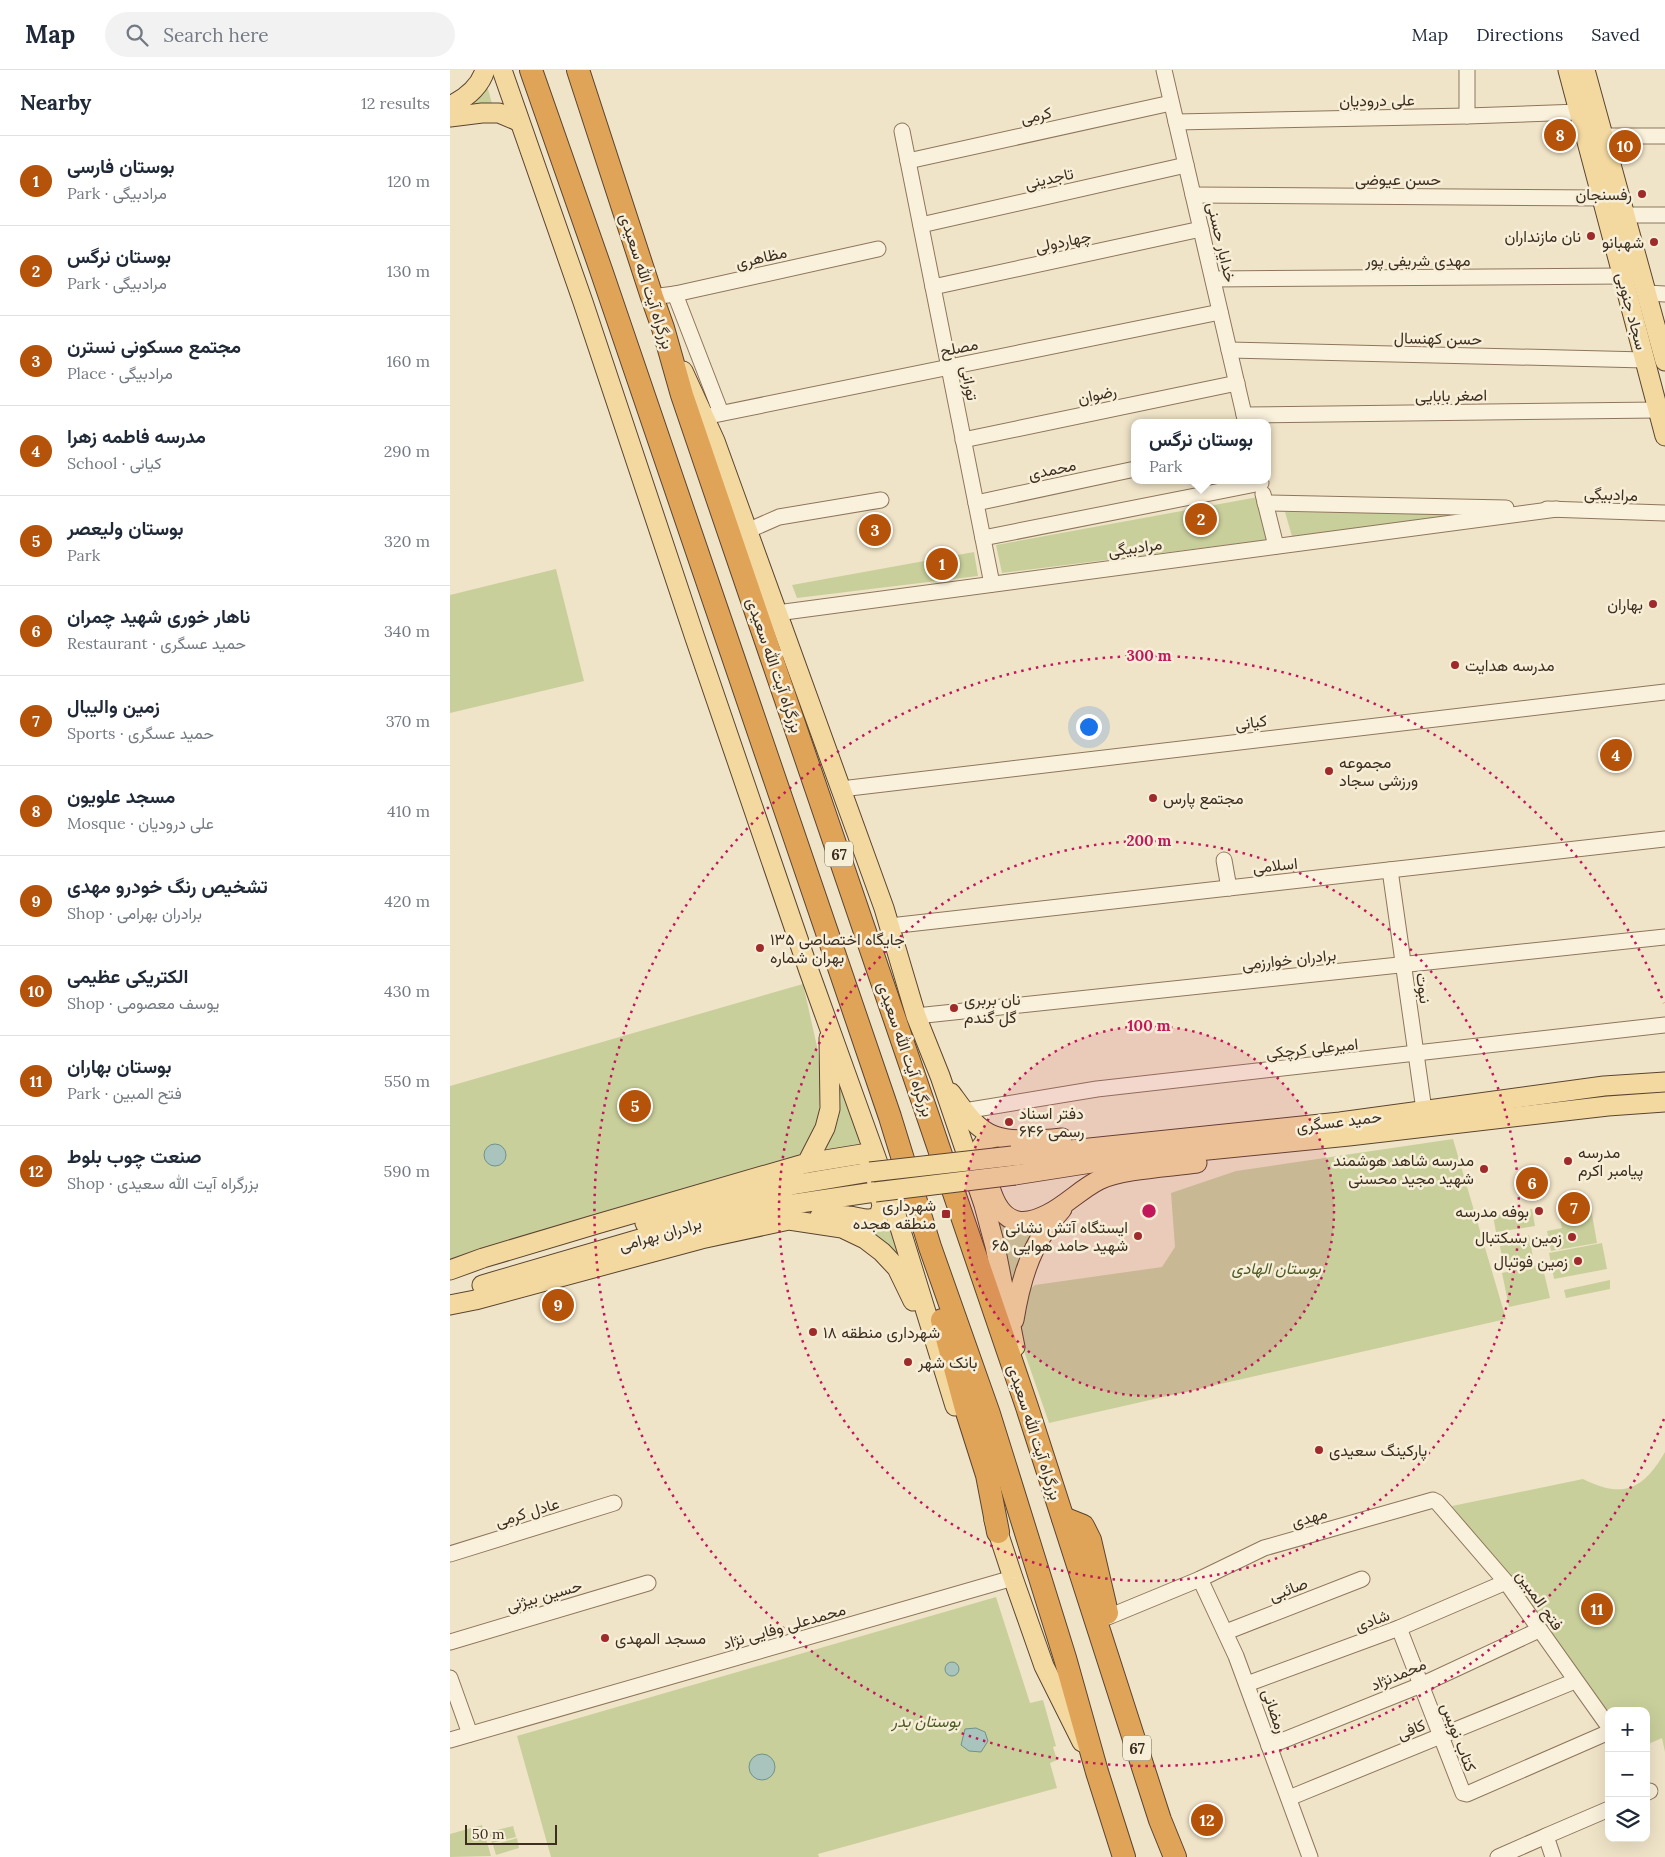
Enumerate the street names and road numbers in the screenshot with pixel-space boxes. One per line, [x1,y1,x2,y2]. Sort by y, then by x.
street label: علی درودیان [1339,89,1415,112]
street label: کرمی [1019,102,1054,129]
street label: تاجدینی [1023,163,1076,194]
street label: حسن عیوضی [1355,169,1441,190]
street label: خدایار حسنی [1202,200,1241,285]
street label: بزرگراه آیت الله سعیدی [615,211,678,352]
street label: چهاردولی [1033,225,1094,259]
street label: مظاهری [733,241,789,274]
street label: مهدی شریفی پور [1364,250,1471,272]
street label: سجاد جنوبی [1611,270,1652,352]
street label: حسن کهنسال [1394,327,1483,350]
street label: مصلح [938,334,980,362]
street label: تورانی [956,364,983,402]
street label: رضوان [1076,380,1118,409]
street label: اصغر بابایی [1415,384,1487,407]
street label: محمدی [1026,454,1078,485]
street label: مرادبیگی [1584,483,1638,506]
street label: مرادبیگی [1107,533,1163,562]
street label: بزرگراه آیت الله سعیدی [742,595,808,736]
street label: کیانی [1234,710,1268,735]
road number: 67 [825,842,853,866]
street label: اسلامی [1251,853,1299,878]
street label: برادران خوارزمی [1241,944,1337,975]
street label: نبوت [1411,971,1436,1005]
street label: بزرگراه آیت الله سعیدی [873,979,939,1120]
street label: امیرعلی کرچکی [1265,1033,1359,1065]
street label: حمید عسگری [1295,1106,1383,1137]
street label: برادران بهرامی [616,1213,704,1256]
street label: بزرگراه آیت الله سعیدی [1003,1362,1066,1503]
street label: عادل کرمی [493,1493,562,1532]
street label: مهدی [1289,1502,1329,1533]
street label: فتح المبین [1510,1566,1568,1635]
street label: صائبی [1266,1573,1311,1606]
street label: حسین بیژنی [504,1575,585,1616]
street label: محمدعلی وفایی نژاد [720,1599,848,1654]
street label: شادی [1352,1604,1393,1636]
street label: محمدنژاد [1367,1653,1429,1696]
street label: رمضانی [1257,1686,1292,1736]
street label: کتاب نویس [1436,1700,1481,1775]
street label: کافی [1394,1714,1429,1745]
road number: 67 [1123,1736,1151,1760]

